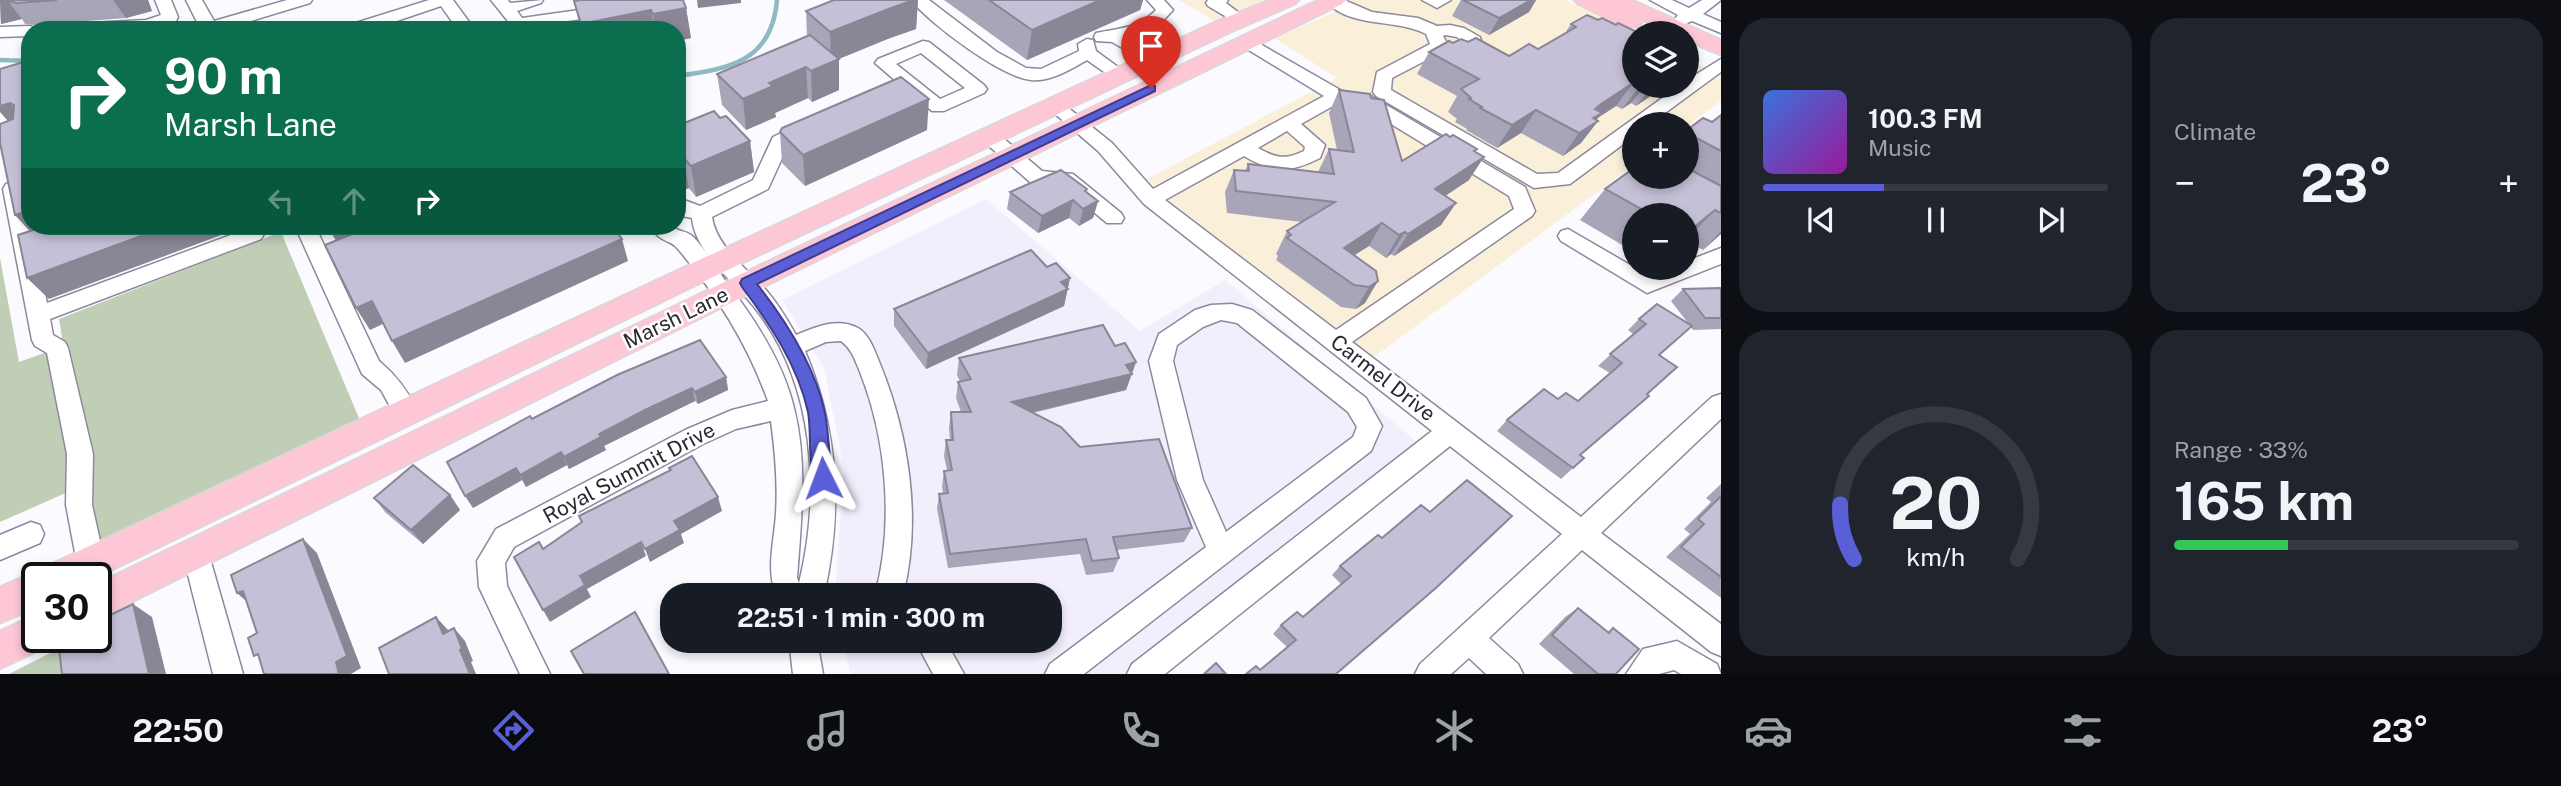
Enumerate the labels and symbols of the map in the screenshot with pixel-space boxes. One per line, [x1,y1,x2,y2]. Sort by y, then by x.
pin [1121,16,1181,88]
street label: Marsh Lane [619,281,732,354]
street label: Carmel Drive [1326,329,1441,426]
street label: Royal Summit Drive [539,417,719,528]
position arrow [786,441,860,515]
speed limit sign: 30 [21,562,112,653]

